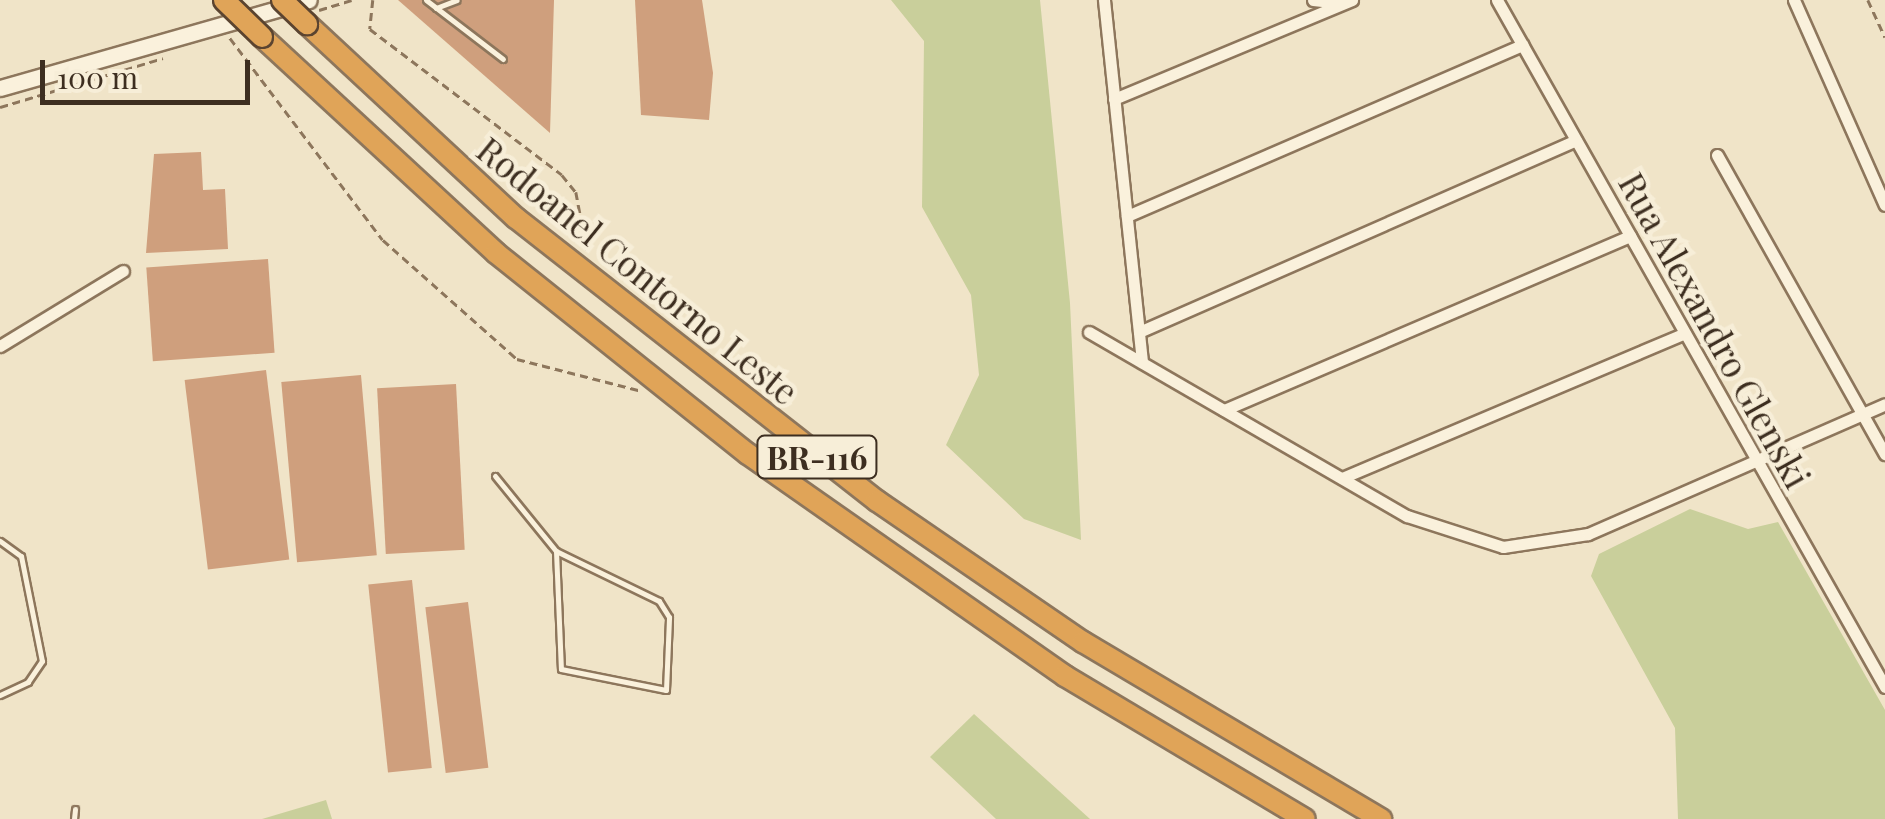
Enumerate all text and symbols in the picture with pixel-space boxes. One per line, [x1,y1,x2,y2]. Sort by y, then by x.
scale bar [45,40,255,102]
text: 100 m [57,57,138,97]
street label: Rodoanel Contorno Leste [469,128,807,412]
street label: Rua Alexandro Glenski [1610,164,1820,496]
road number: BR-116 [754,430,880,484]

